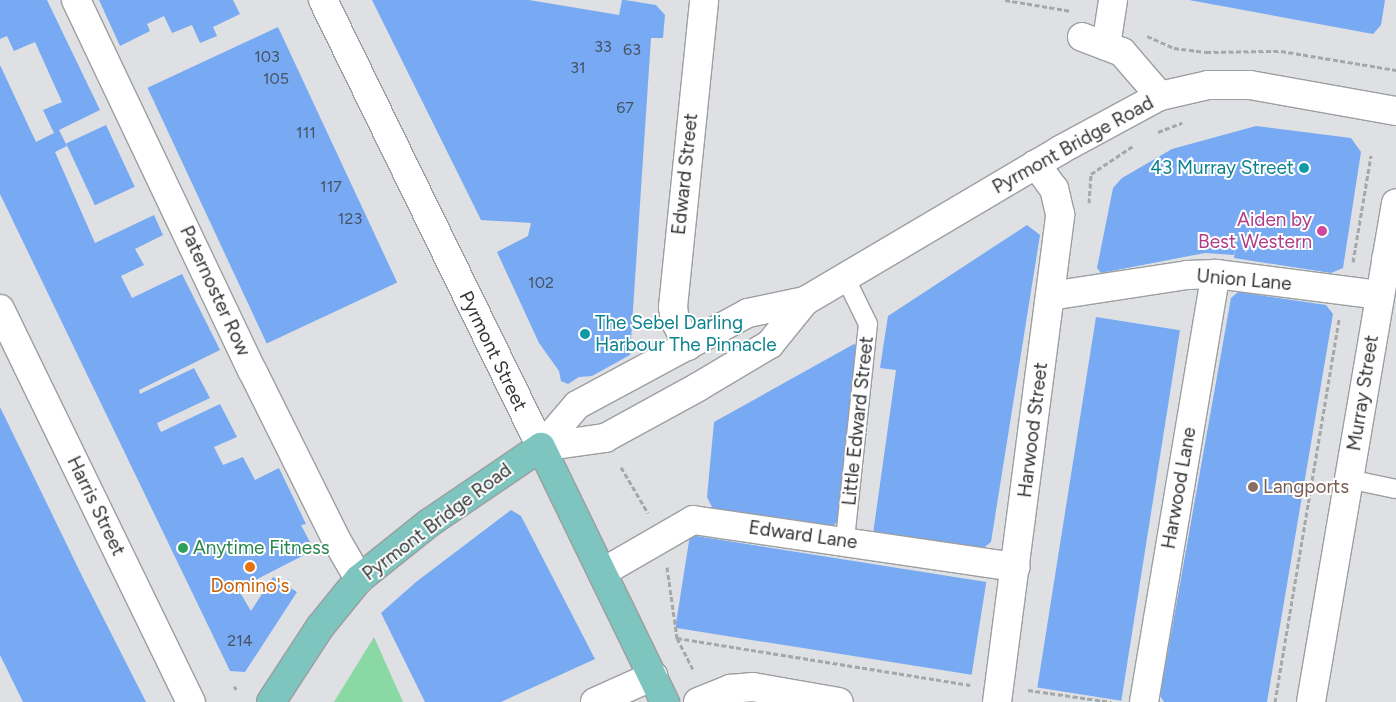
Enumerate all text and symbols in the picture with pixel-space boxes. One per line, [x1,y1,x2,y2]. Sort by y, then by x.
house number: 33 [594,37,612,57]
house number: 63 [623,40,641,60]
house number: 103 [254,47,280,67]
house number: 31 [570,58,586,78]
house number: 105 [263,69,289,89]
street label: Pyrmont Bridge Road [988,91,1158,199]
house number: 67 [616,98,634,118]
street label: Edward Street [667,112,703,236]
house number: 111 [296,123,316,143]
place label: 43 Murray Street [1150,157,1294,179]
marker: 43 Murray Street [1298,162,1310,174]
house number: 117 [320,177,342,197]
house number: 123 [338,209,362,229]
place label: Aiden by Best Western [1198,209,1312,253]
street label: Paternoster Row [175,222,255,360]
marker: Aiden by Best Western [1316,225,1328,237]
street label: Union Lane [1196,264,1292,296]
house number: 102 [528,273,554,293]
street label: Pyrmont Street [454,287,532,415]
place label: The Sebel Darling Harbour The Pinnacle [595,312,777,356]
marker: The Sebel Darling Harbour The Pinnacle [579,328,591,340]
street label: Murray Street [1343,333,1383,453]
street label: Little Edward Street [838,335,878,507]
street label: Harwood Street [1013,361,1053,499]
street label: Harwood Lane [1157,425,1201,551]
street label: Harris Street [62,452,130,560]
street label: Pyrmont Bridge Road [358,459,516,585]
place label: Langports [1263,476,1349,498]
marker: Langports [1247,481,1259,493]
street label: Edward Lane [747,516,859,554]
place label: Anytime Fitness [193,537,330,559]
marker: Anytime Fitness [177,542,189,554]
marker: Domino's [244,561,256,573]
place label: Domino's [211,575,289,597]
house number: 214 [227,631,253,651]

